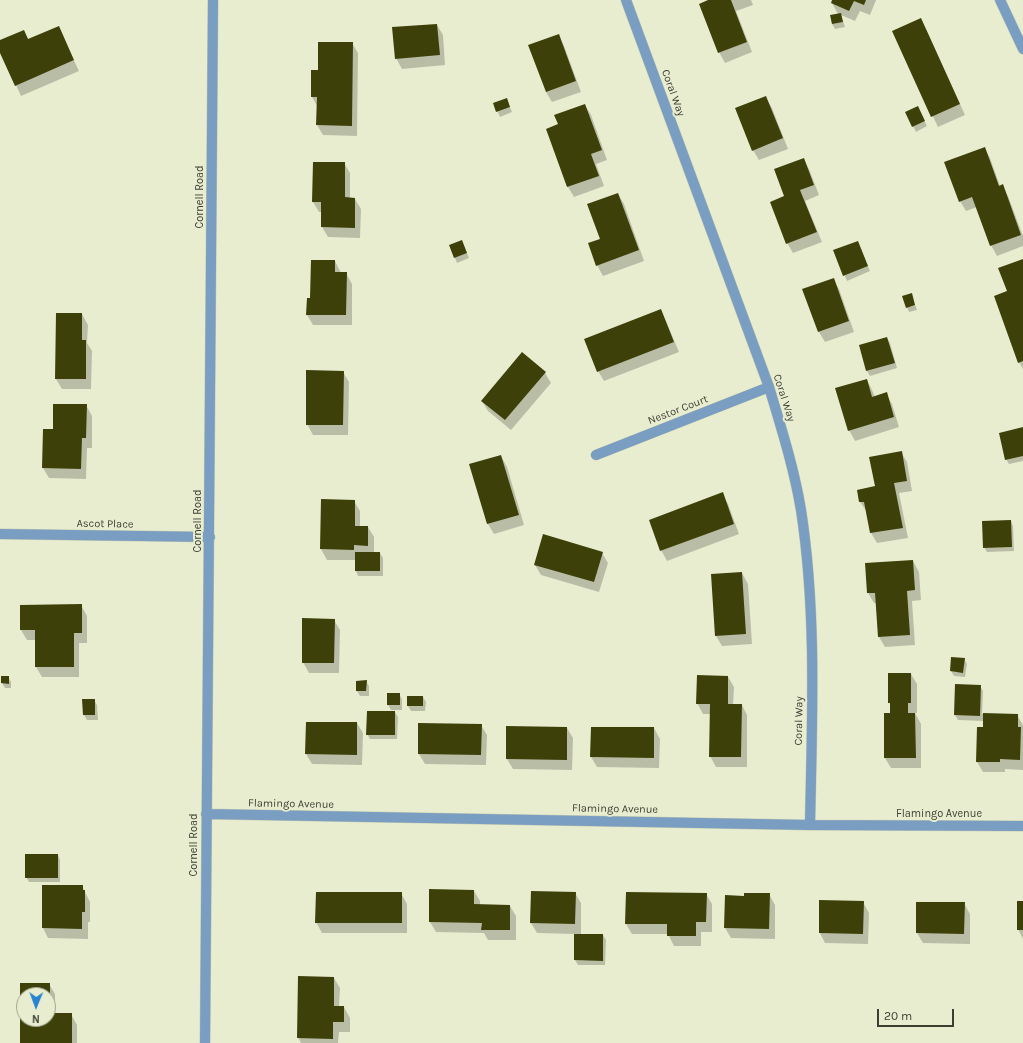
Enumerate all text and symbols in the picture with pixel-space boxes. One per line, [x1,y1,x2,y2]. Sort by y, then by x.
street label: Coral Way [658,68,688,118]
street label: Cornell Road [193,165,207,229]
street label: Coral Way [770,373,798,423]
street label: Nestor Court [646,393,710,427]
street label: Cornell Road [191,489,205,553]
street label: Ascot Place [76,517,134,531]
street label: Coral Way [792,696,806,746]
street label: Flamingo Avenue [248,797,334,811]
street label: Flamingo Avenue [572,802,658,816]
street label: Flamingo Avenue [896,807,982,821]
street label: Cornell Road [187,813,201,877]
north arrow [16,987,56,1027]
scale bar [879,1001,956,1027]
text: 20 m [884,1009,912,1023]
text: N [32,1012,40,1025]

